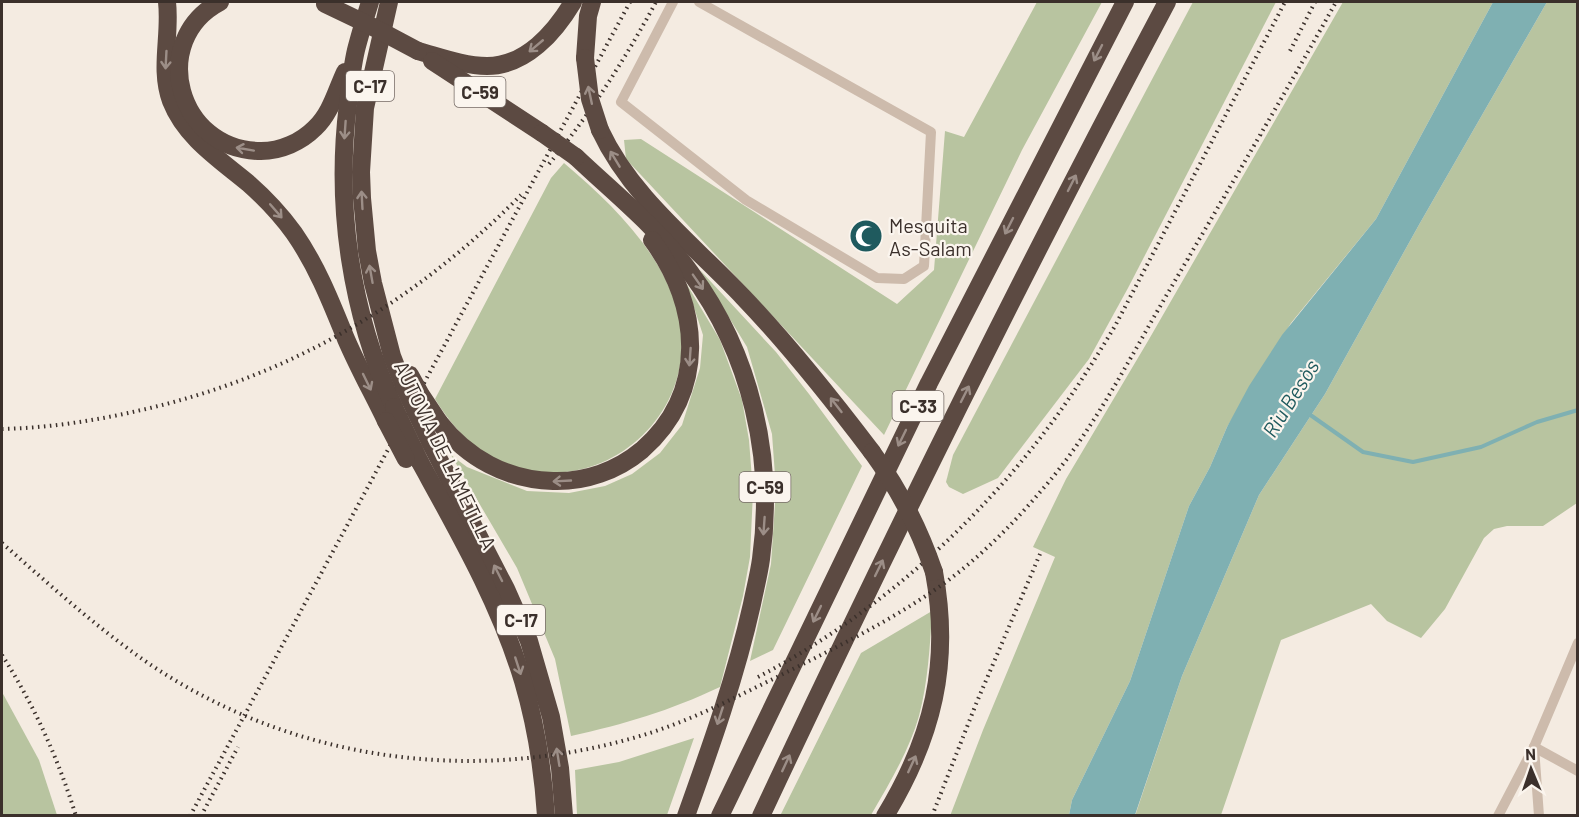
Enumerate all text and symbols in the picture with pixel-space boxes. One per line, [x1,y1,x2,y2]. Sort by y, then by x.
one-way arrow [529,39,544,53]
one-way arrow [1092,44,1103,62]
one-way arrow [161,49,172,69]
road number: C-17 [346,71,394,101]
road number: C-59 [454,77,506,107]
one-way arrow [583,85,595,104]
one-way arrow [339,120,350,140]
one-way arrow [236,143,256,154]
one-way arrow [609,151,621,168]
one-way arrow [1066,175,1078,192]
one-way arrow [357,190,368,210]
one-way arrow [269,203,282,219]
place label: Mesquita As-Salam [889,213,972,260]
one-way arrow [1002,217,1014,235]
mosque icon: Mesquita As-Salam [848,218,884,254]
one-way arrow [365,264,376,284]
one-way arrow [692,274,704,290]
one-way arrow [684,346,695,366]
water label: Riu Besòs [1256,354,1324,441]
street label: AUTOVIA DE L'AMETLLA [390,357,502,553]
one-way arrow [362,372,374,390]
one-way arrow [959,386,971,404]
road number: C-33 [892,391,944,421]
one-way arrow [830,398,843,414]
one-way arrow [896,429,908,447]
road number: C-59 [740,472,790,502]
one-way arrow [553,475,573,486]
one-way arrow [759,516,770,536]
one-way arrow [874,559,886,577]
one-way arrow [492,564,504,582]
one-way arrow [810,604,822,622]
road number: C-17 [497,605,545,635]
one-way arrow [514,656,525,675]
one-way arrow [714,706,725,725]
north arrow [1501,739,1561,799]
text: N [1525,744,1536,763]
one-way arrow [553,748,564,768]
one-way arrow [780,754,792,772]
one-way arrow [907,755,919,773]

